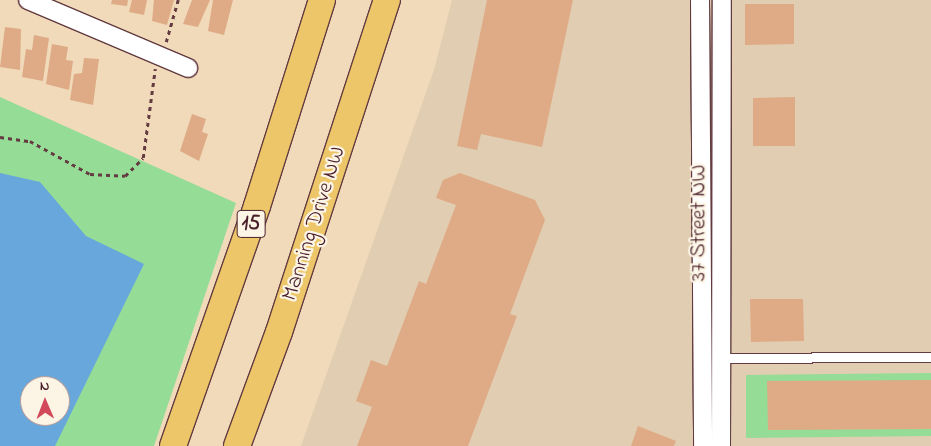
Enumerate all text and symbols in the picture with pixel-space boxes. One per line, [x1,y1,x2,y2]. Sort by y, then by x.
street label: Manning Drive NW [278,144,352,304]
street label: 37 Street NW [687,165,713,281]
road number: 15 [236,205,266,242]
north arrow [20,376,70,426]
text: N [40,376,50,397]

